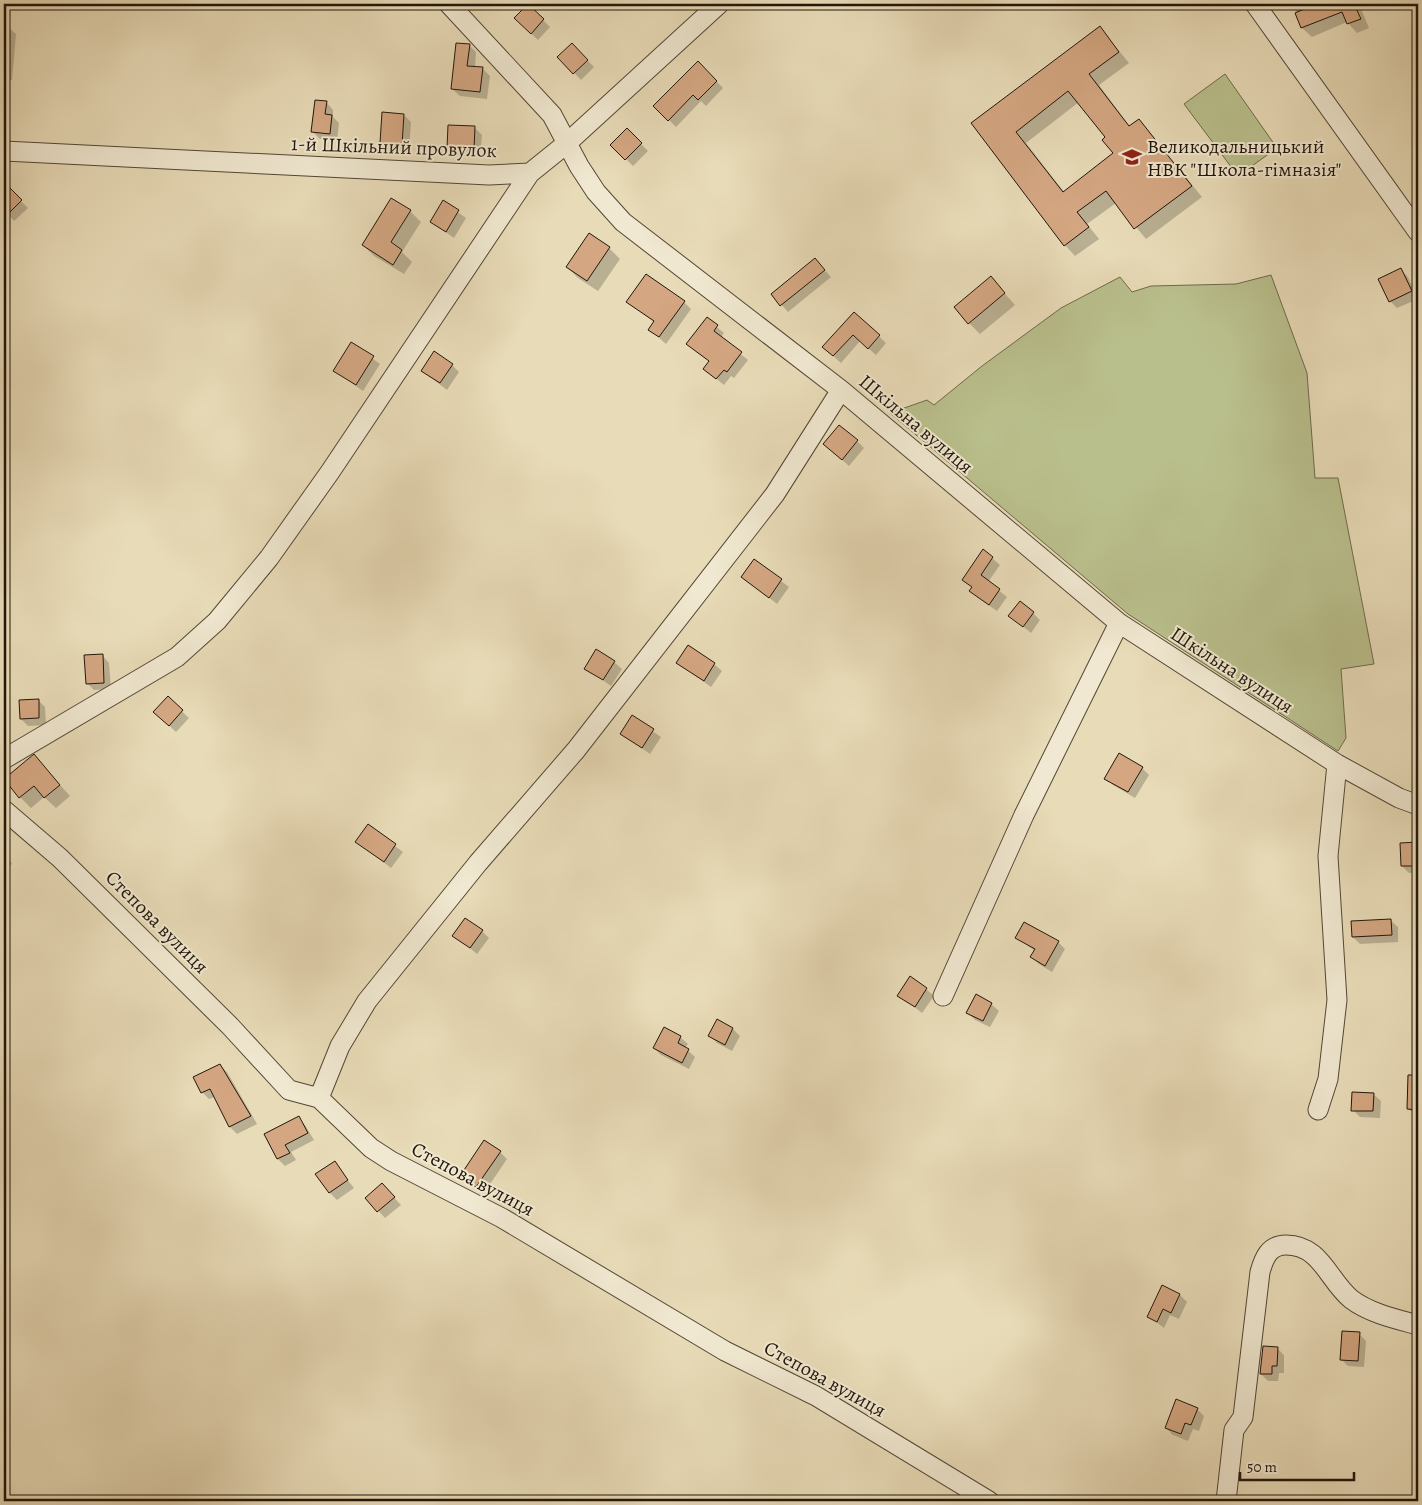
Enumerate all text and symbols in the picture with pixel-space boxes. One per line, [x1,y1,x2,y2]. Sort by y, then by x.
street label: 1-й Шкільний провулок [291,130,497,164]
place label: Великодальницький НВК "Школа-гімназія" [1147,133,1341,183]
school or university icon: Великодальницький НВК "Школа-гімназія" [1121,146,1143,168]
street label: Шкільна вулиця [853,368,979,480]
street label: Шкільна вулиця [1165,620,1299,720]
street label: Степова вулиця [99,864,215,980]
street label: Степова вулиця [407,1135,539,1223]
street label: Степова вулиця [759,1334,891,1424]
scale bar [1240,1450,1353,1482]
text: 50 m [1247,1457,1277,1477]

